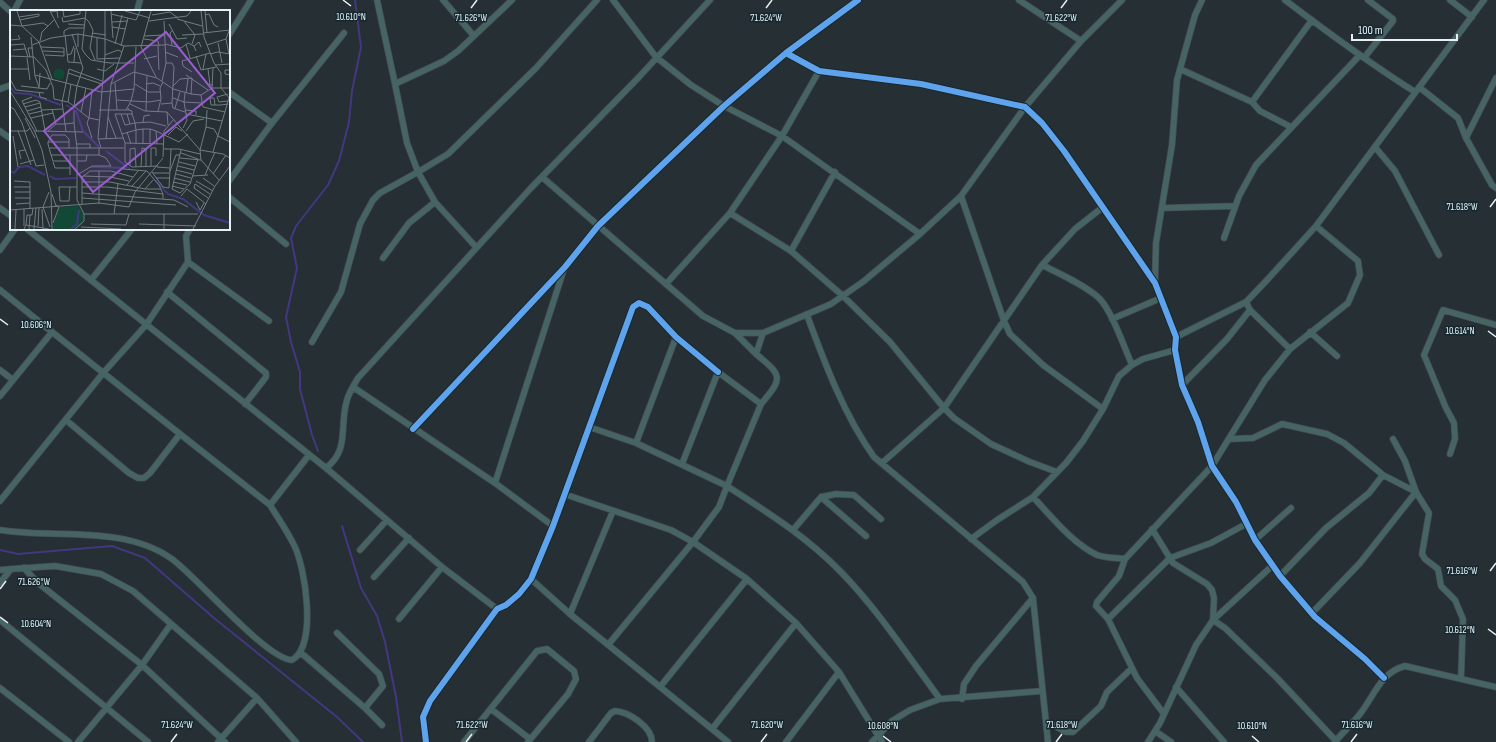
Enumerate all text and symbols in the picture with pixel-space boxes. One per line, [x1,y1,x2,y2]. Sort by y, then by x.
inset map [10,10,230,230]
text: 10.610°N [336,11,366,23]
text: 71.626°W [455,12,487,24]
text: 71.624°W [750,12,782,24]
text: 71.622°W [1045,12,1077,24]
scale bar [1352,16,1457,42]
text: 100 m [1358,23,1383,38]
text: 71.618°W [1446,201,1478,213]
text: 10.606°N [21,319,51,331]
text: 10.614°N [1445,325,1475,337]
text: 71.616°W [1446,565,1478,577]
text: 71.626°W [18,576,50,588]
text: 10.604°N [21,618,51,630]
text: 10.612°N [1445,624,1475,636]
text: 71.624°W [161,719,193,731]
text: 71.622°W [456,719,488,731]
text: 71.620°W [751,719,783,731]
text: 71.618°W [1046,719,1078,731]
text: 71.616°W [1341,719,1373,731]
text: 10.608°N [868,720,898,732]
text: 10.610°N [1237,720,1267,732]

